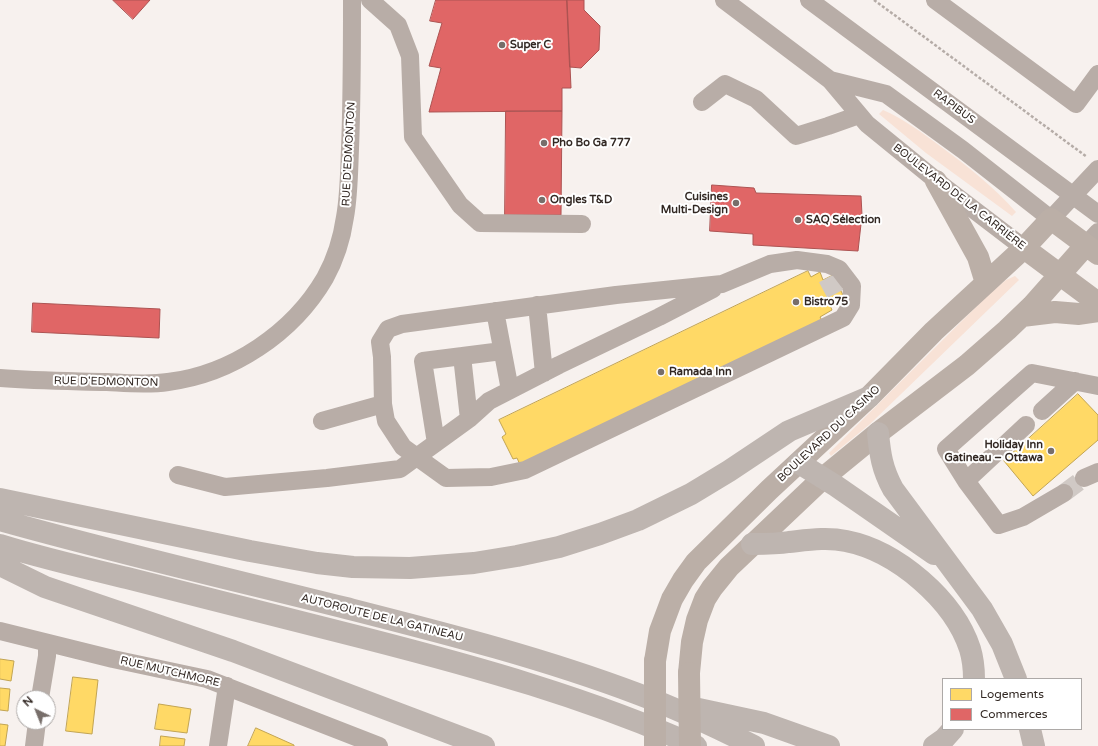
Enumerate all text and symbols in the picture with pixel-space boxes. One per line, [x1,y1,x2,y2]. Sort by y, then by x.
place label: Super C [510,38,551,52]
marker: Super C [497,40,507,50]
street label: RAPIBUS [930,87,978,127]
street label: RUE D'EDMONTON [340,101,358,207]
place label: Pho Bo Ga 777 [552,136,631,150]
marker: Pho Bo Ga 777 [539,138,549,148]
street label: BOULEVARD DE LA CARRIÈRE [890,141,1028,253]
place label: Cuisines Multi-Design [661,190,728,216]
place label: Ongles T&D [550,193,612,207]
marker: Ongles T&D [537,195,547,205]
marker: Cuisines Multi-Design [731,198,741,208]
place label: SAQ Sélection [806,213,881,227]
marker: SAQ Sélection [793,215,803,225]
place label: Bistro75 [804,295,848,309]
marker: Bistro75 [791,297,801,307]
place label: Ramada Inn [669,365,732,379]
marker: Ramada Inn [656,367,666,377]
street label: RUE D'EDMONTON [54,374,158,390]
street label: BOULEVARD DU CASINO [775,383,883,485]
place label: Holiday Inn Gatineau – Ottawa [944,438,1043,464]
marker: Holiday Inn Gatineau – Ottawa [1046,446,1056,456]
street label: AUTOROUTE DE LA GATINEAU [300,591,464,645]
street label: RUE MUTCHMORE [119,654,221,690]
legend [942,678,1082,730]
text: Logements [980,687,1044,701]
north arrow [16,690,56,730]
text: N [20,694,36,709]
text: Commerces [980,707,1048,721]

